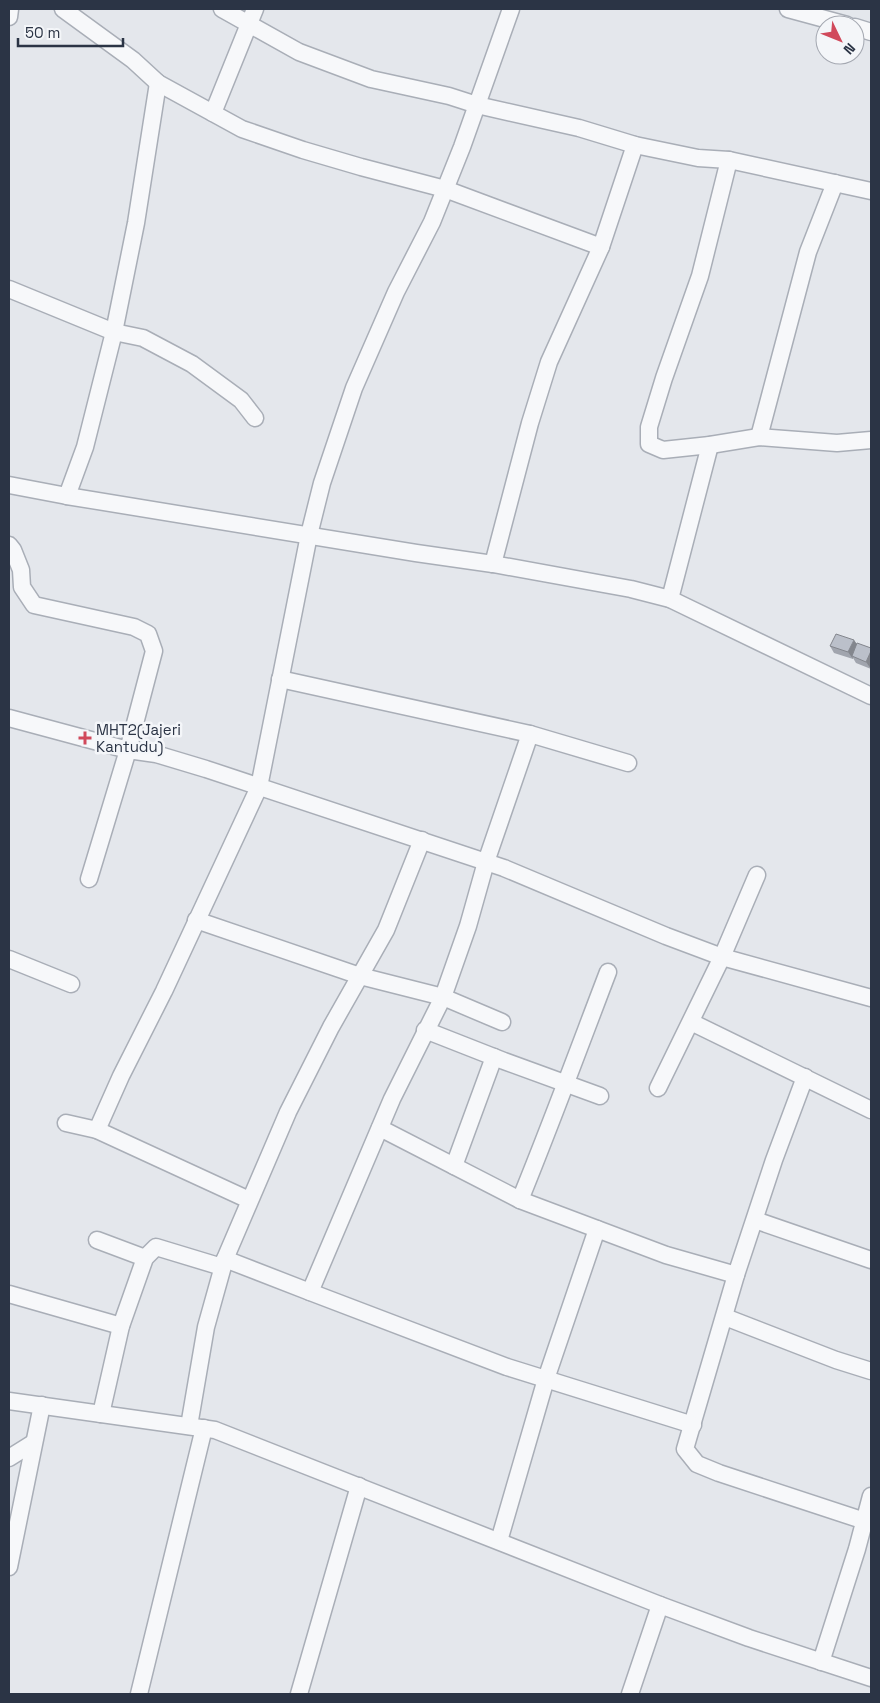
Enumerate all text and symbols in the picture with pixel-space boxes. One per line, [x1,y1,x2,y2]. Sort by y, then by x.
scale bar [18,15,122,47]
north arrow [815,15,865,65]
text: 50 m [25,23,60,42]
text: N [840,39,859,58]
place label: MHT2(Jajeri Kantudu) [96,720,181,757]
marker: MHT2(Jajeri Kantudu) [78,731,92,745]

